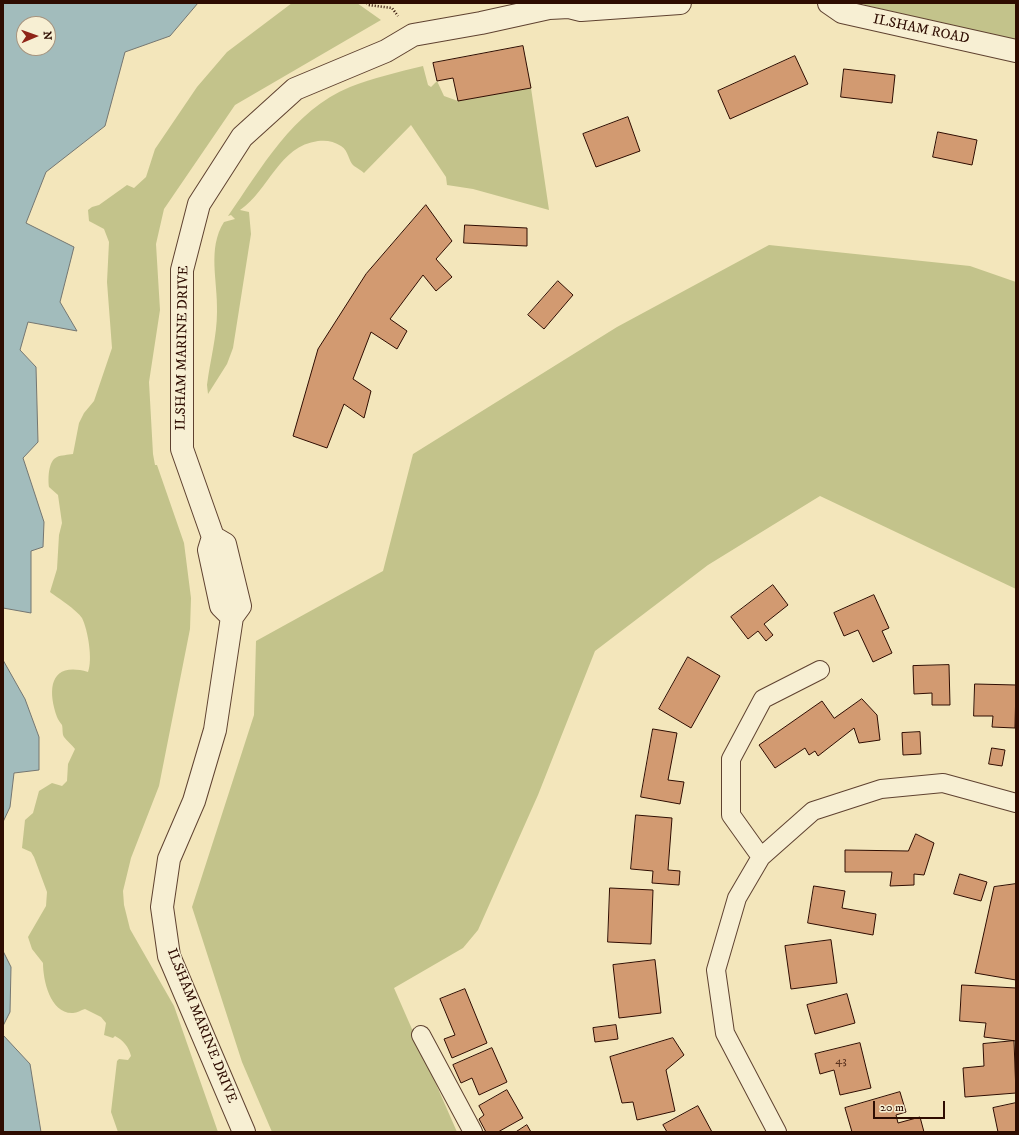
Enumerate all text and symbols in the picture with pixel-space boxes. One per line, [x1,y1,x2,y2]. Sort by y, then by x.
street label: ILSHAM ROAD [871,12,971,48]
north arrow [16,16,56,56]
text: N [40,31,54,40]
street label: ILSHAM MARINE DRIVE [173,265,193,431]
street label: ILSHAM MARINE DRIVE [162,946,240,1106]
house number: 43 [835,1055,847,1069]
scale bar [875,1093,947,1119]
text: 20 m [880,1100,904,1115]

